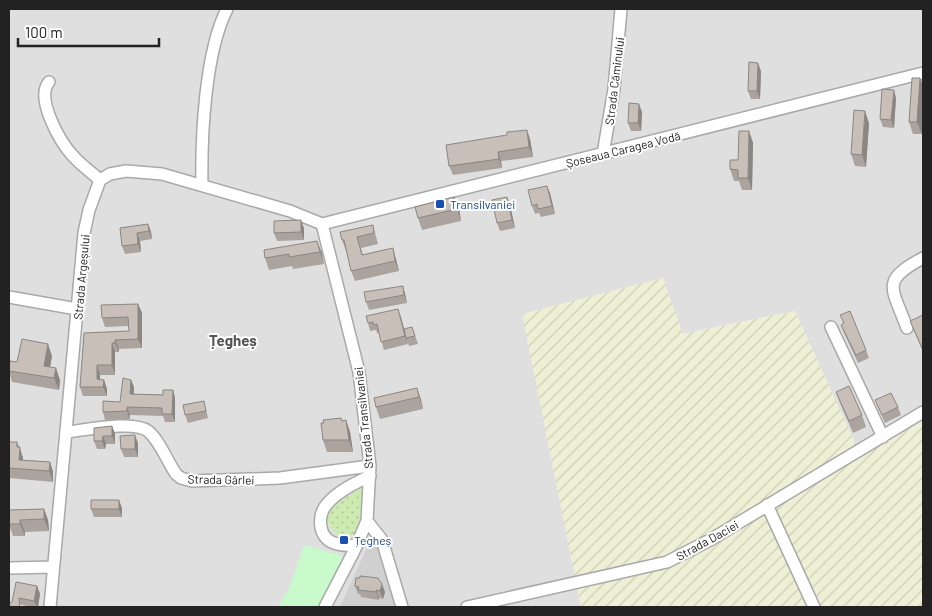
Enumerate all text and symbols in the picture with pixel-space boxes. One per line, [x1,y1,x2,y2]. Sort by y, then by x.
scale bar [18,15,159,47]
text: 100 m [25,23,63,41]
street label: Strada Căminului [602,36,626,126]
street label: Șoseaua Caragea Vodă [564,128,682,170]
place label: Transilvaniei [450,197,515,211]
marker: Transilvaniei [434,198,446,210]
street label: Strada Argeșului [70,234,92,320]
district label: Țegheș [209,331,257,349]
street label: Strada Transilvaniei [351,366,375,470]
street label: Strada Gârlei [187,471,255,487]
street label: Strada Daciei [673,517,741,563]
place label: Țegheș [354,533,391,547]
marker: Țegheș [338,534,350,546]

